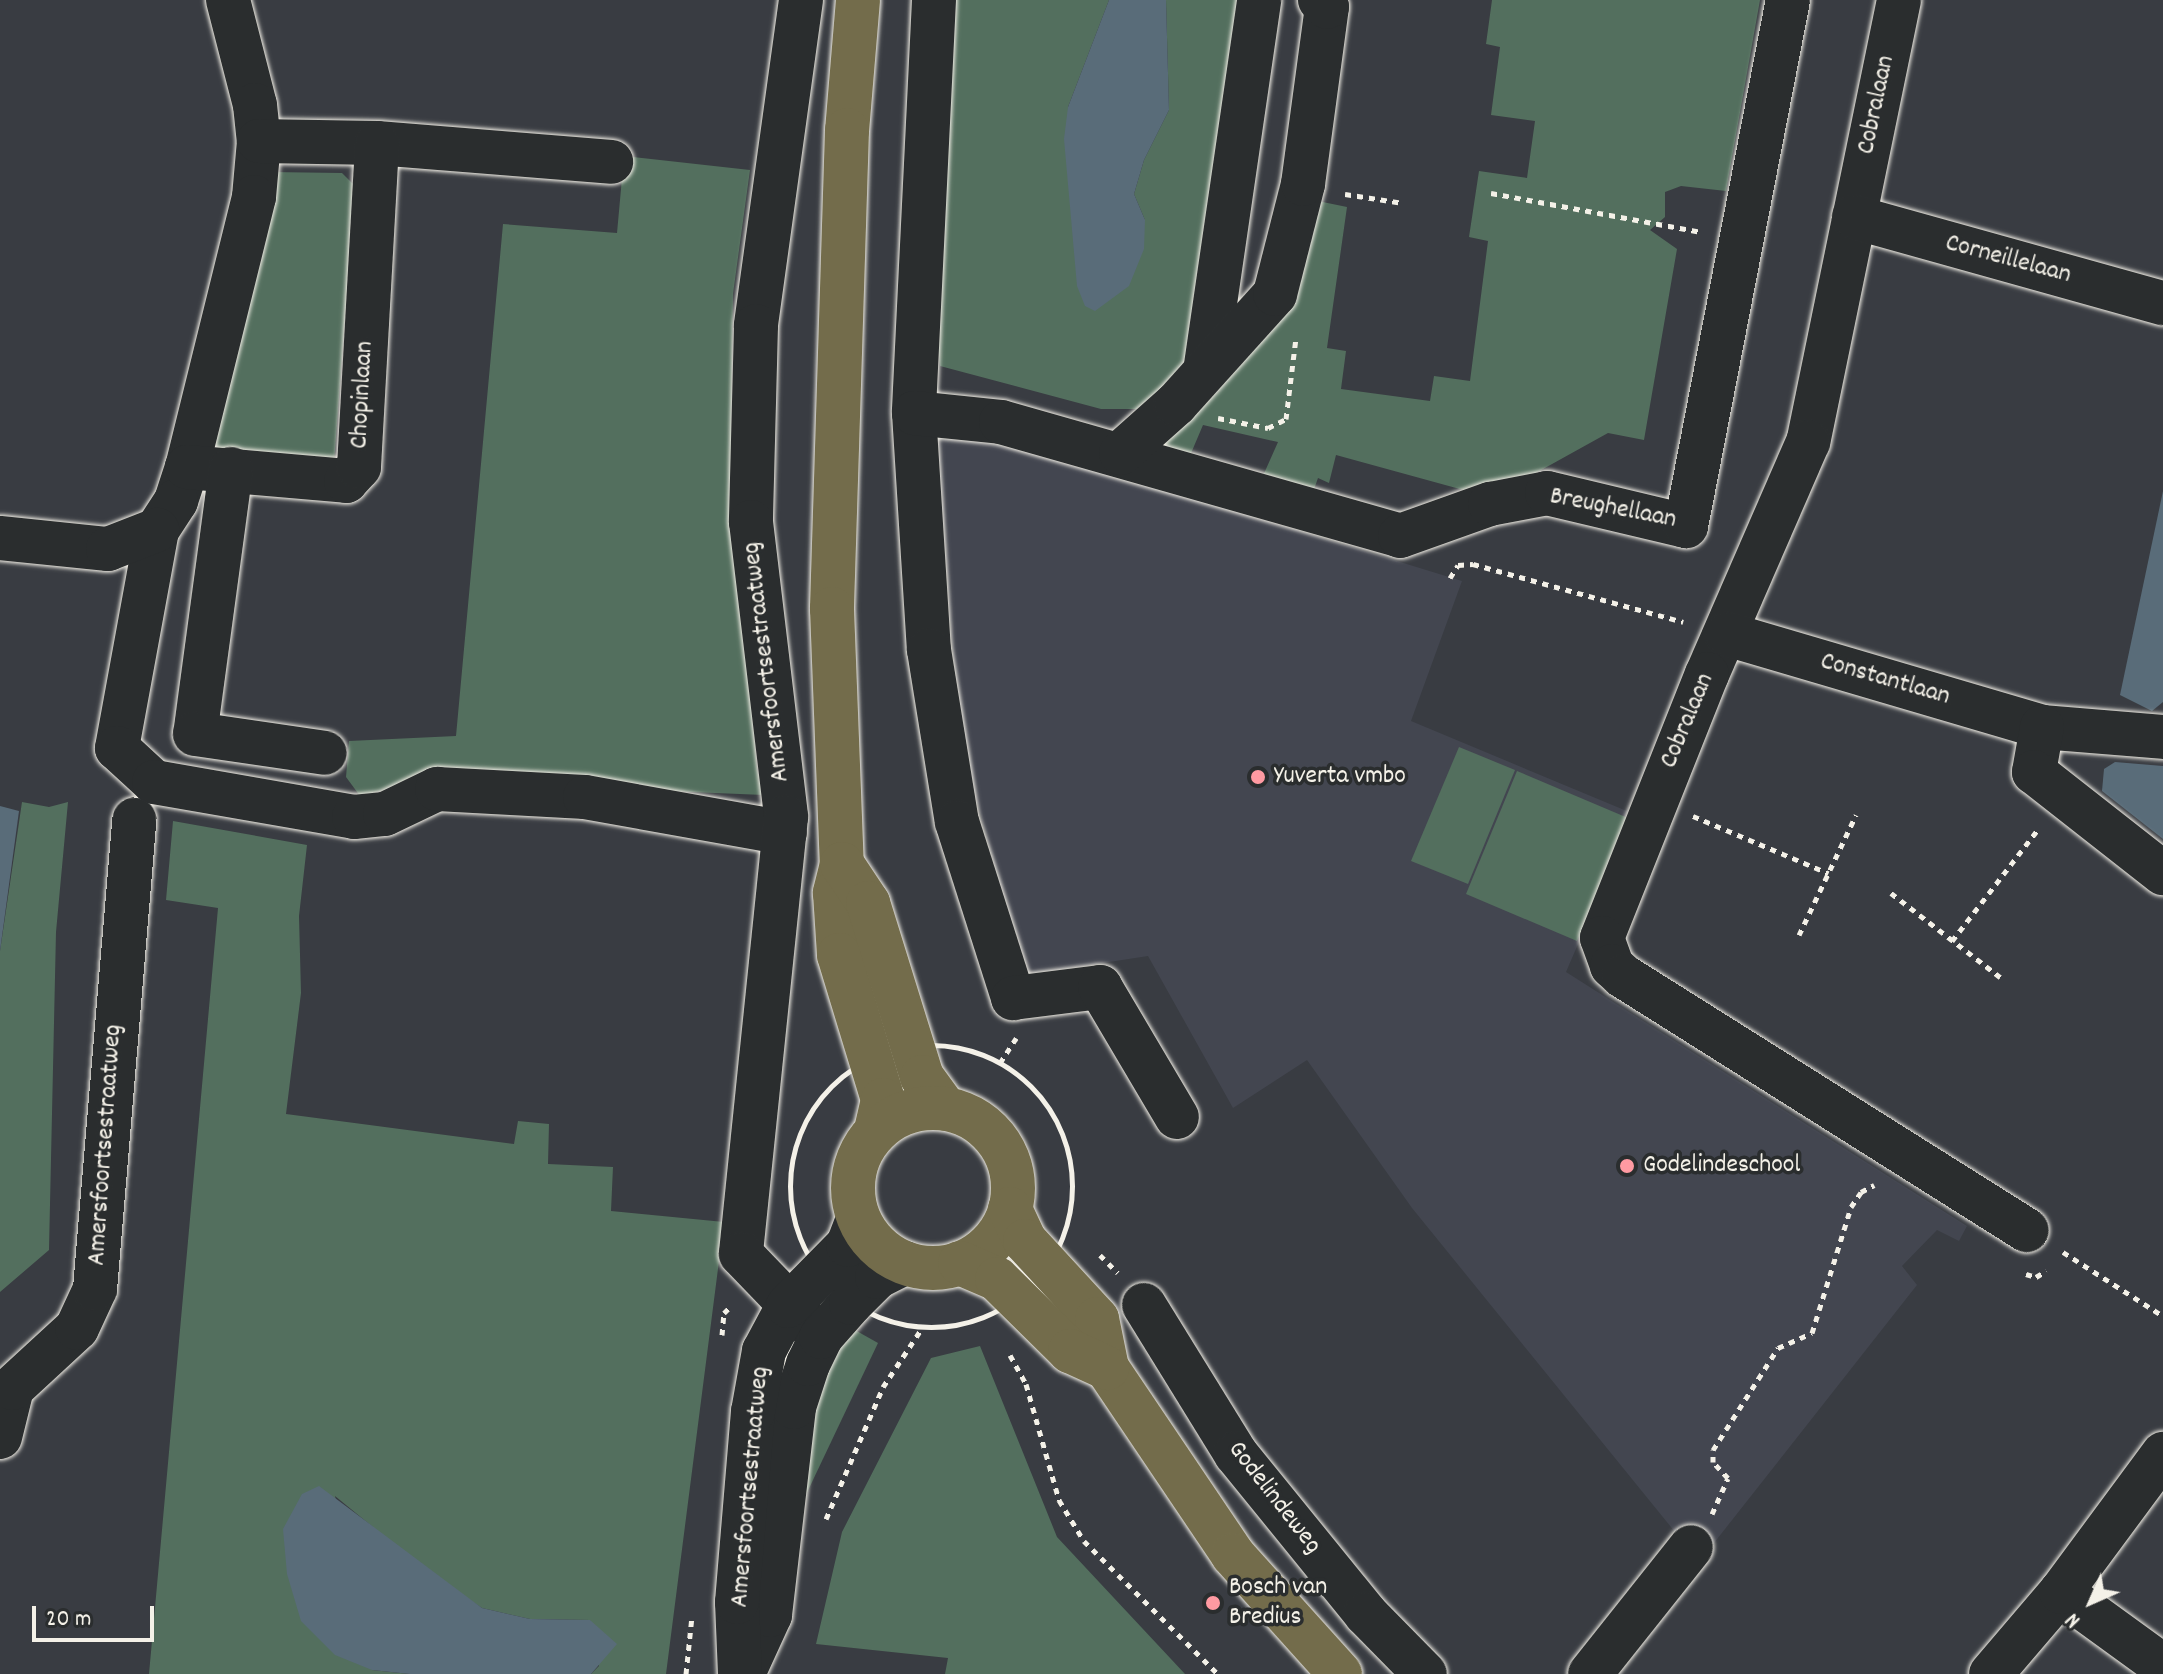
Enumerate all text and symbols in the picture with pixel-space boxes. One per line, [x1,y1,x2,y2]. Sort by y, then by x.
street label: Cobralaan [1851,53,1903,157]
street label: Corneillelaan [1942,228,2074,292]
street label: Chopinlaan [345,340,381,450]
street label: Breughellaan [1547,481,1679,537]
street label: Amersfoortsestraatweg [737,540,797,784]
street label: Constantlaan [1817,647,1953,713]
street label: Cobralaan [1654,669,1722,773]
place label: Yuverta vmbo [1274,761,1406,793]
marker: Yuverta vmbo [1249,768,1267,786]
street label: Amersfoortsestraatweg [82,1023,130,1267]
place label: Godelindeschool [1643,1150,1801,1182]
marker: Godelindeschool [1618,1157,1636,1175]
street label: Amersfoortsestraatweg [725,1365,777,1609]
street label: Godelindeweg [1220,1435,1328,1561]
north arrow [2051,1562,2131,1642]
place label: Bosch van Bredius [1229,1572,1327,1634]
scale bar [36,1590,158,1640]
marker: Bosch van Bredius [1204,1594,1222,1612]
text: 20 m [46,1603,92,1637]
text: N [2059,1605,2088,1634]

